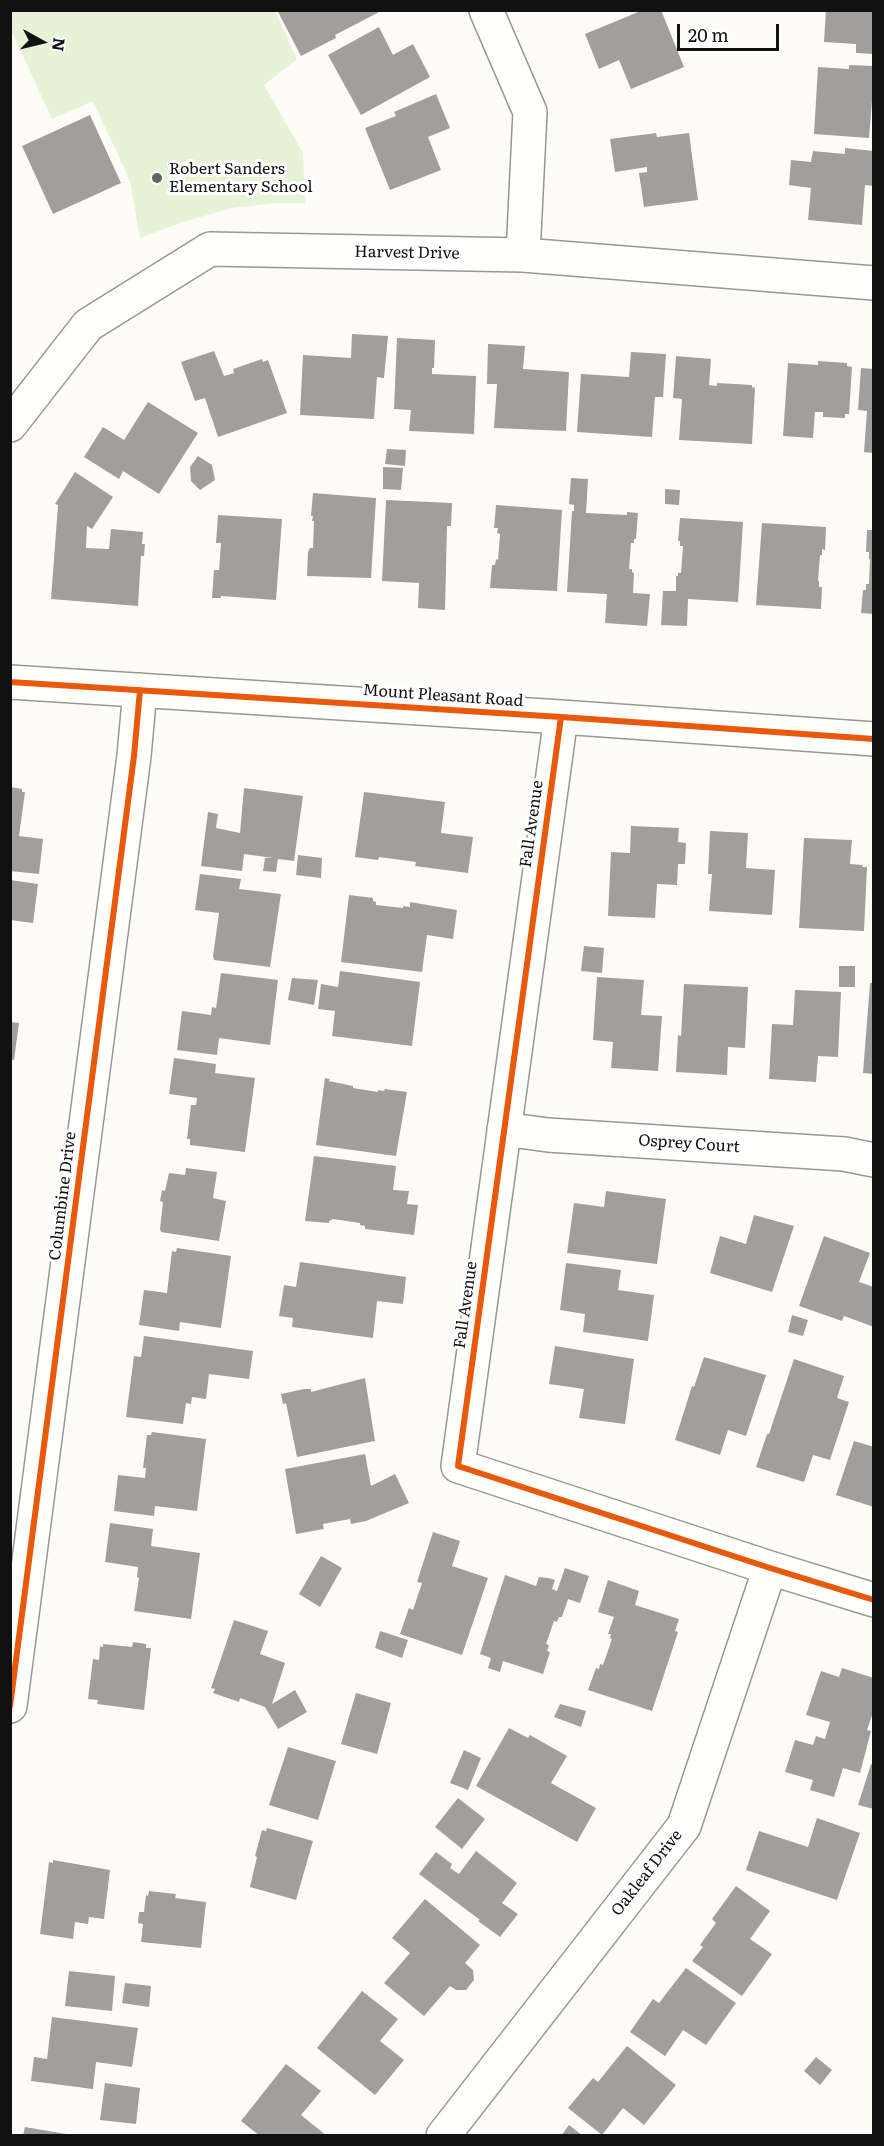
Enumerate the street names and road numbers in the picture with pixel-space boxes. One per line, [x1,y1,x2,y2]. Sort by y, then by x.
street label: Harvest Drive [354,242,460,264]
street label: Mount Pleasant Road [362,681,524,711]
street label: Fall Avenue [516,779,548,869]
street label: Columbine Drive [46,1130,80,1262]
street label: Osprey Court [638,1131,740,1157]
street label: Fall Avenue [450,1260,482,1350]
street label: Oakleaf Drive [607,1826,687,1920]

